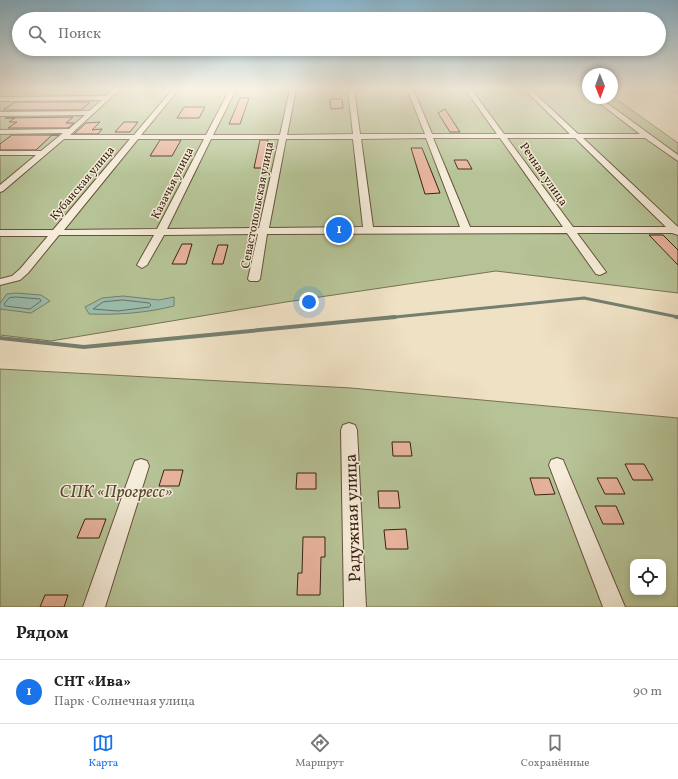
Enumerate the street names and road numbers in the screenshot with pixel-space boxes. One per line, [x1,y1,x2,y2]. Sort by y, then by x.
street label: Речная улица [515,140,571,209]
street label: Севастопольская улица [238,141,278,270]
street label: Кубанская улица [47,143,119,224]
street label: Казачья улица [148,145,198,222]
street label: Радужная улица [340,453,367,583]

